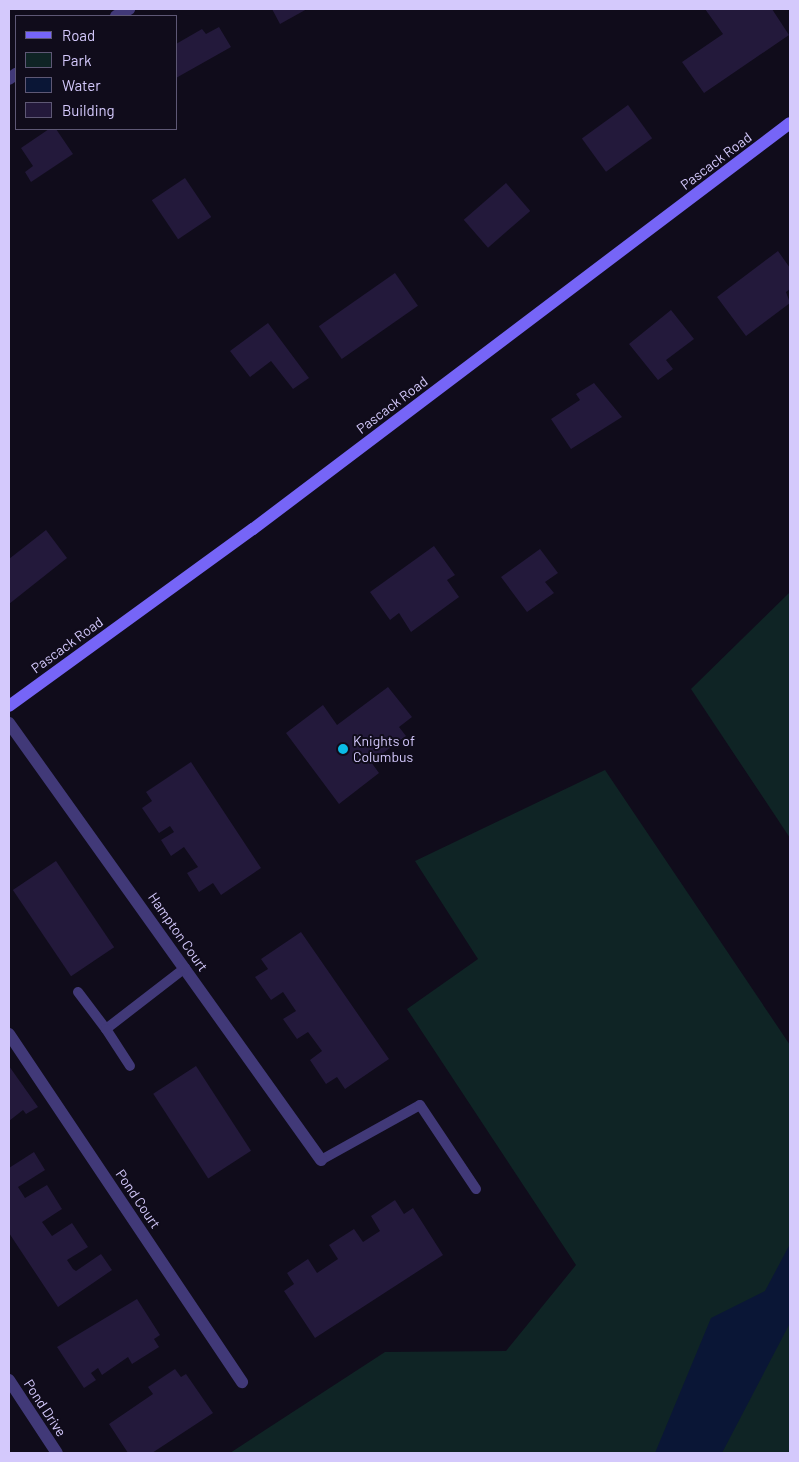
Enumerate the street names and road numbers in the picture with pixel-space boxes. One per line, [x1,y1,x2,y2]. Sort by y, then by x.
street label: Pascack Road [677,129,755,193]
street label: Pascack Road [353,373,431,437]
street label: Pascack Road [28,613,106,677]
street label: Hampton Court [145,889,211,975]
street label: Pond Court [112,1166,164,1232]
street label: Pond Drive [20,1376,70,1440]

